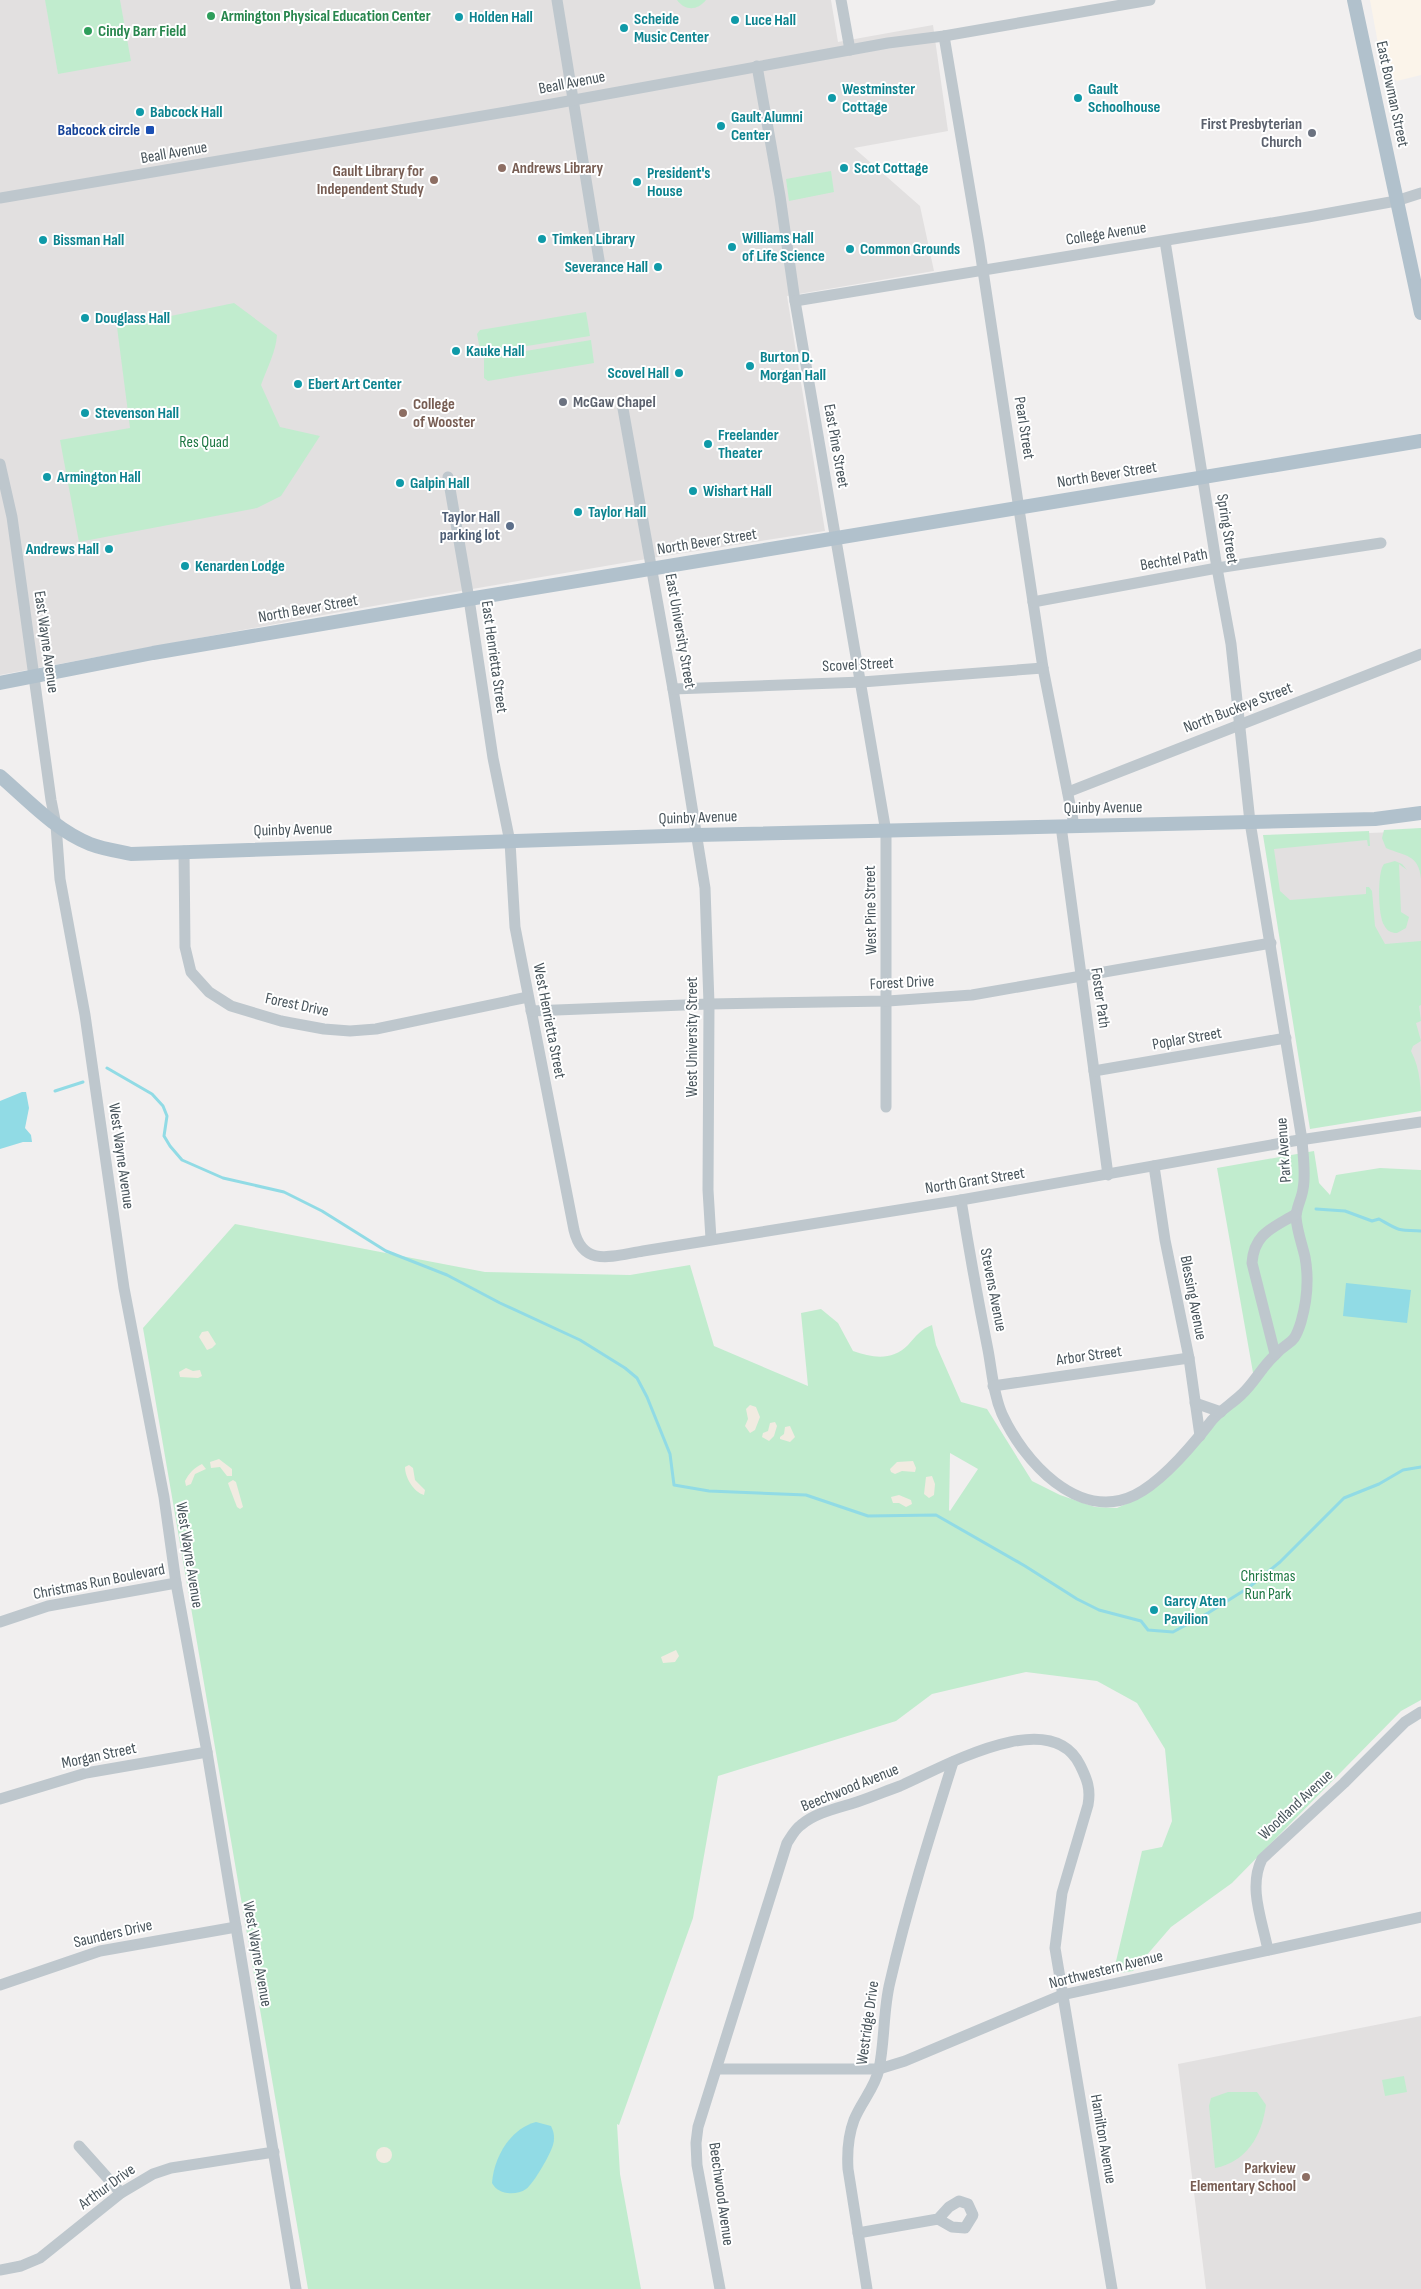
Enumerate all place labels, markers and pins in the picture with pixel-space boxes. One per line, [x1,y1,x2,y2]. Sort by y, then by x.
place label: Armington Physical Education Center [220,7,431,26]
place label: Holden Hall [469,8,533,27]
marker: Armington Physical Education Center [205,10,217,22]
place label: Scheide Music Center [634,10,709,47]
marker: Holden Hall [453,11,465,23]
place label: Luce Hall [745,11,796,30]
marker: Luce Hall [729,14,741,26]
place label: Cindy Barr Field [98,22,186,41]
marker: Scheide Music Center [618,22,630,34]
marker: Cindy Barr Field [82,25,94,37]
place label: Westminster Cottage [842,80,915,117]
place label: Gault Schoolhouse [1088,80,1161,117]
marker: Westminster Cottage [826,92,838,104]
marker: Gault Schoolhouse [1072,92,1084,104]
place label: Babcock Hall [150,103,222,122]
marker: Babcock Hall [134,106,146,118]
place label: Gault Alumni Center [731,108,803,145]
place label: First Presbyterian Church [1201,115,1302,152]
marker: Gault Alumni Center [715,120,727,132]
place label: Babcock circle [58,121,140,140]
marker: Babcock circle [144,124,156,136]
marker: First Presbyterian Church [1306,127,1318,139]
place label: Andrews Library [511,159,604,178]
place label: Scot Cottage [854,159,928,178]
place label: Gault Library for Independent Study [317,162,424,199]
marker: Andrews Library [496,162,508,174]
marker: Scot Cottage [838,162,850,174]
place label: President's House [647,164,711,201]
marker: Gault Library for Independent Study [428,174,440,186]
marker: President's House [631,176,643,188]
place label: Williams Hall of Life Science [742,229,825,266]
place label: Timken Library [552,230,636,249]
place label: Bissman Hall [53,231,124,250]
marker: Timken Library [536,233,548,245]
marker: Bissman Hall [37,234,49,246]
place label: Common Grounds [860,240,960,259]
marker: Williams Hall of Life Science [726,241,738,253]
marker: Common Grounds [844,243,856,255]
place label: Severance Hall [565,258,648,277]
marker: Severance Hall [652,261,664,273]
place label: Douglass Hall [95,309,170,328]
marker: Douglass Hall [79,312,91,324]
place label: Kauke Hall [466,342,525,361]
marker: Kauke Hall [450,345,462,357]
place label: Burton D. Morgan Hall [760,348,826,385]
marker: Burton D. Morgan Hall [744,360,756,372]
place label: Scovel Hall [608,364,669,383]
marker: Scovel Hall [673,367,685,379]
place label: Ebert Art Center [308,375,402,394]
marker: Ebert Art Center [292,378,304,390]
place label: McGaw Chapel [573,393,656,412]
place label: College of Wooster [413,395,475,432]
marker: McGaw Chapel [557,396,569,408]
place label: Stevenson Hall [95,404,179,423]
marker: Stevenson Hall [79,407,91,419]
marker: College of Wooster [397,407,409,419]
place label: Freelander Theater [718,426,779,463]
marker: Freelander Theater [702,438,714,450]
place label: Armington Hall [56,468,141,487]
marker: Armington Hall [41,471,53,483]
place label: Galpin Hall [410,474,470,493]
marker: Galpin Hall [394,477,406,489]
place label: Wishart Hall [703,482,772,501]
marker: Wishart Hall [687,485,699,497]
place label: Taylor Hall [588,503,646,522]
marker: Taylor Hall [572,506,584,518]
place label: Taylor Hall parking lot [440,508,500,545]
marker: Taylor Hall parking lot [504,520,516,532]
place label: Andrews Hall [25,540,99,559]
marker: Andrews Hall [103,543,115,555]
place label: Kenarden Lodge [195,557,285,576]
marker: Kenarden Lodge [179,560,191,572]
place label: Garcy Aten Pavilion [1164,1592,1226,1629]
marker: Garcy Aten Pavilion [1148,1604,1160,1616]
place label: Parkview Elementary School [1190,2159,1296,2196]
marker: Parkview Elementary School [1300,2171,1312,2183]

